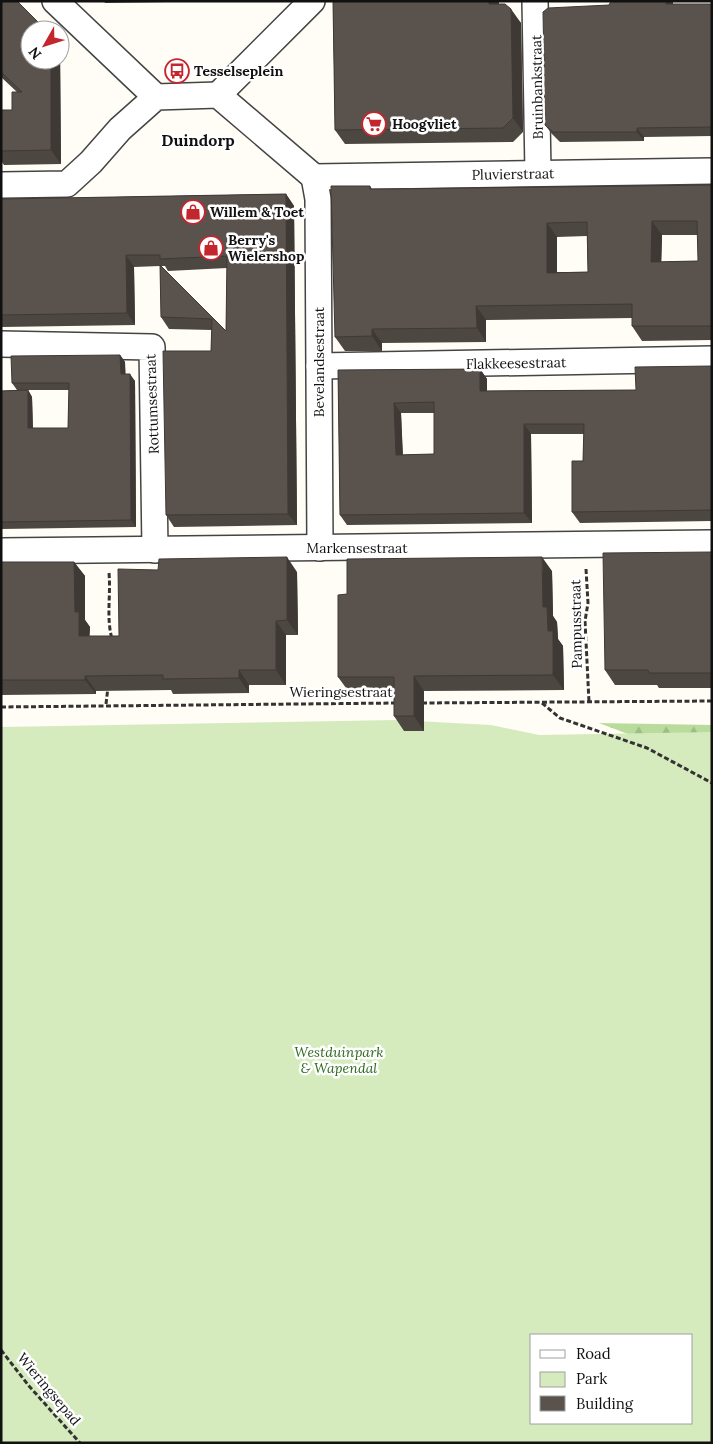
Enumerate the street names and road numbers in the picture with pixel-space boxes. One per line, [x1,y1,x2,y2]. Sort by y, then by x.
street label: Bruinbankstraat [527,34,547,139]
street label: Pluvierstraat [471,164,555,184]
street label: Bevelandsestraat [310,306,328,417]
street label: Rottumsestraat [141,353,163,455]
street label: Flakkeesestraat [466,353,567,373]
street label: Markensestraat [306,539,408,557]
street label: Pampusstraat [566,579,586,669]
street label: Wieringsestraat [289,683,393,701]
street label: Wieringsepad [13,1349,85,1429]

